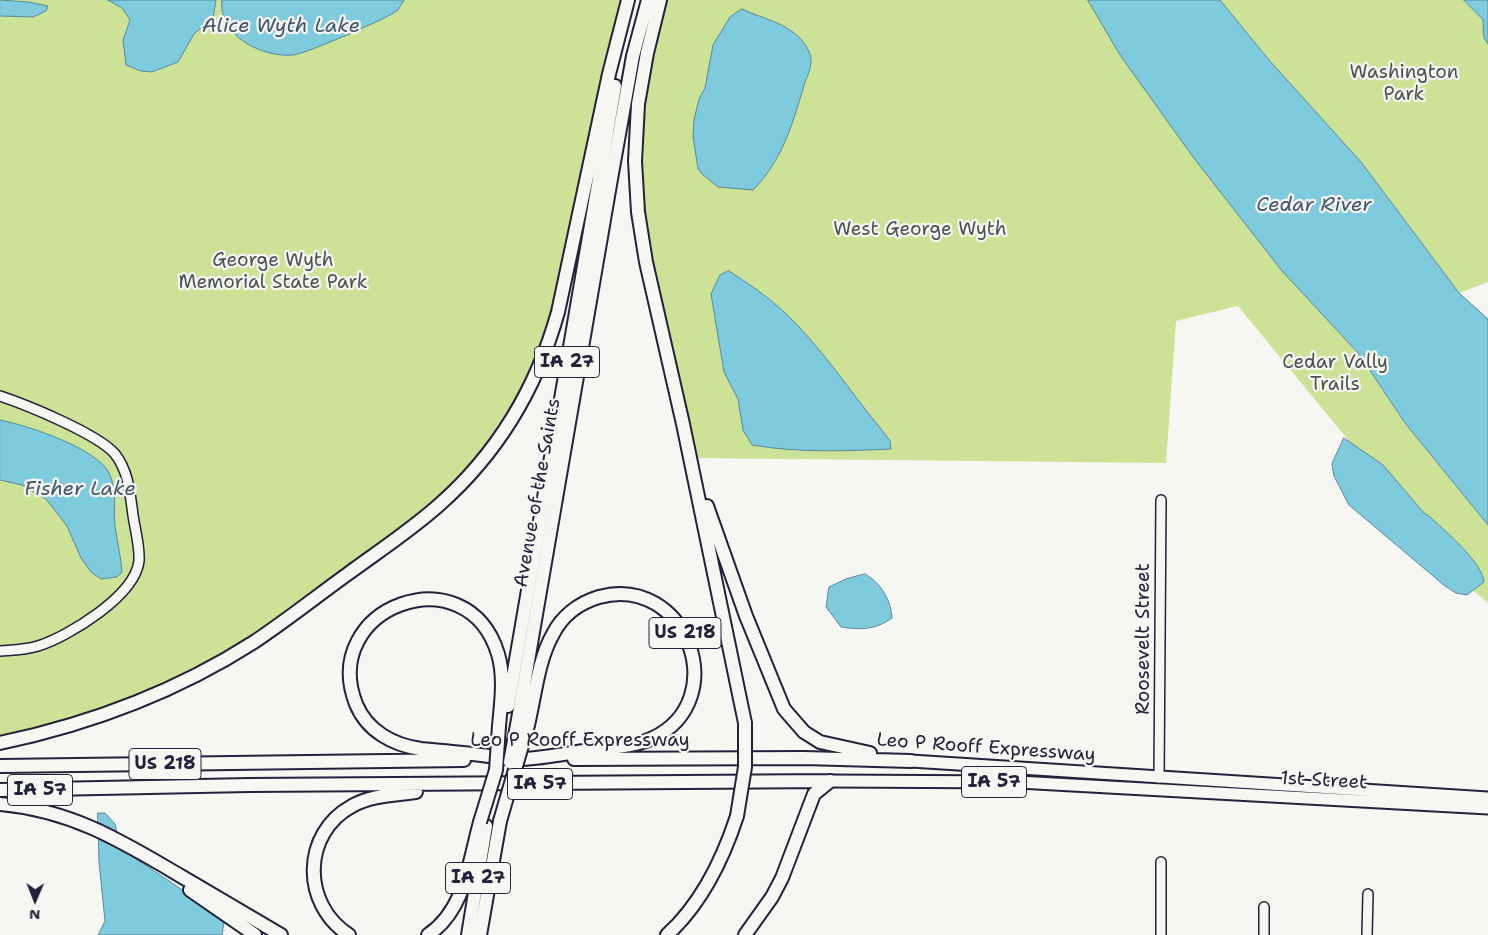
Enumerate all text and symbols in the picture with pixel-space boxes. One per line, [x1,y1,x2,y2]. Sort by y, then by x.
water label: Alice Wyth Lake [202,15,360,39]
park label: Washington Park [1350,62,1458,106]
water label: Cedar River [1256,194,1372,218]
park label: West George Wyth [833,219,1007,241]
park label: George Wyth Memorial State Park [178,250,368,294]
road number: IA 27 [534,347,600,378]
park label: Cedar Vally Trails [1282,352,1388,396]
street label: Avenue of the Saints [510,397,566,589]
water label: Fisher Lake [24,478,136,502]
street label: Roosevelt Street [1133,563,1155,715]
road number: US 218 [649,618,721,648]
street label: Leo P Rooff Expressway [876,729,1096,767]
street label: Leo P Rooff Expressway [470,730,690,752]
road number: US 218 [129,749,201,780]
road number: IA 57 [962,766,1026,798]
street label: 1st Street [1280,767,1368,795]
road number: IA 57 [508,769,572,800]
road number: IA 57 [8,774,72,806]
road number: IA 27 [446,862,510,894]
north arrow [10,875,60,925]
text: N [29,906,40,924]

